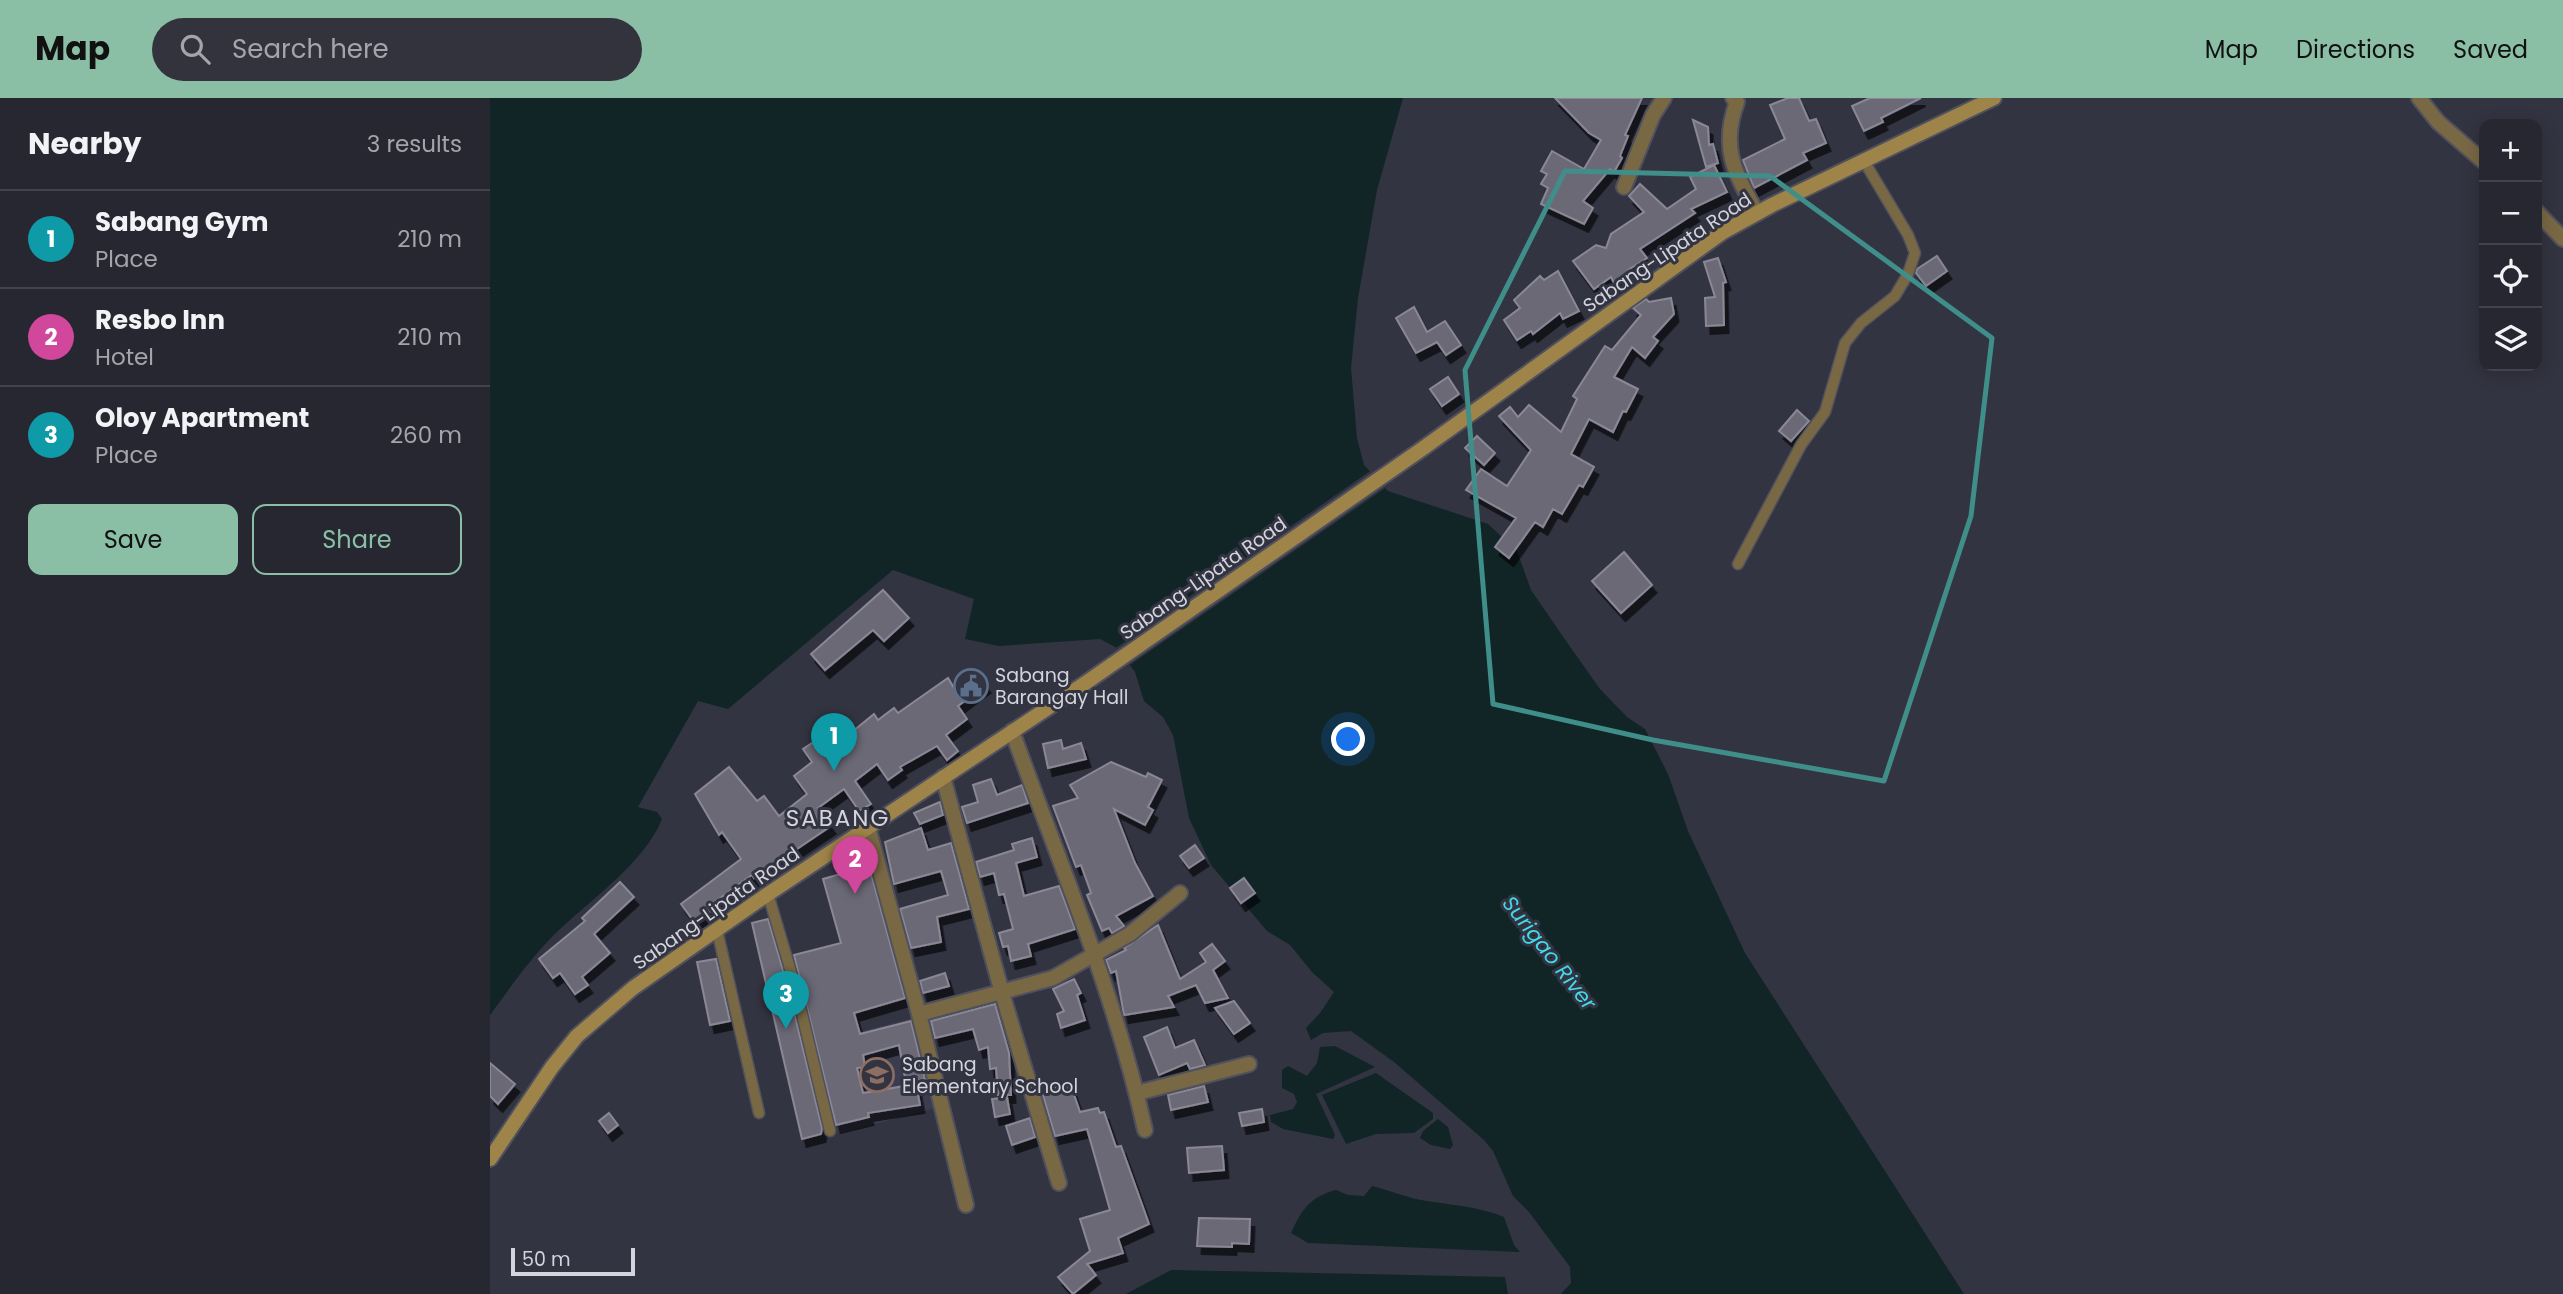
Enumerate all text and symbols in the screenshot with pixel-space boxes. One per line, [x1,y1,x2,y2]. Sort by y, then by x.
search box [152,18,642,81]
text: Map [35,25,110,72]
icon: search [176,30,214,68]
text: Search here [232,31,389,67]
text: Map [2205,33,2258,66]
text: Directions [2296,33,2415,66]
text: Saved [2453,33,2528,66]
map controls [2479,119,2542,371]
button: + [2479,119,2542,182]
text: Nearby [28,122,142,165]
text: 3 results [367,128,462,160]
button: − [2479,182,2542,245]
street label: Sabang-Lipata Road [1578,186,1757,319]
text: Sabang Gym [95,204,268,240]
text: 1 [47,223,55,255]
text: 210 m [397,223,462,255]
text: Place [95,243,158,275]
button: locate [2479,245,2542,308]
text: Resbo Inn [95,302,225,338]
button: layers [2479,308,2542,371]
text: 2 [44,321,58,353]
text: 210 m [397,321,462,353]
text: Hotel [95,341,154,373]
text: Oloy Apartment [95,400,309,436]
text: 3 [44,419,58,451]
text: 260 m [390,419,462,451]
text: Place [95,439,158,471]
button: Save [28,504,238,575]
button: Share [252,504,462,575]
street label: Sabang-Lipata Road [1114,511,1292,646]
place label: Sabang Barangay Hall [995,662,1128,711]
public building icon: Sabang Barangay Hall [952,667,990,705]
pin: 1 [811,713,857,771]
your location [1331,722,1365,756]
district label: SABANG [786,802,890,834]
pin: 2 [832,836,878,894]
street label: Sabang-Lipata Road [627,841,805,976]
water label: Surigao River [1496,890,1604,1017]
pin: 3 [763,971,809,1029]
place label: Sabang Elementary School [902,1051,1078,1100]
school or university icon: Sabang Elementary School [858,1056,896,1094]
scale bar [511,1245,635,1277]
text: 50 m [522,1246,571,1273]

